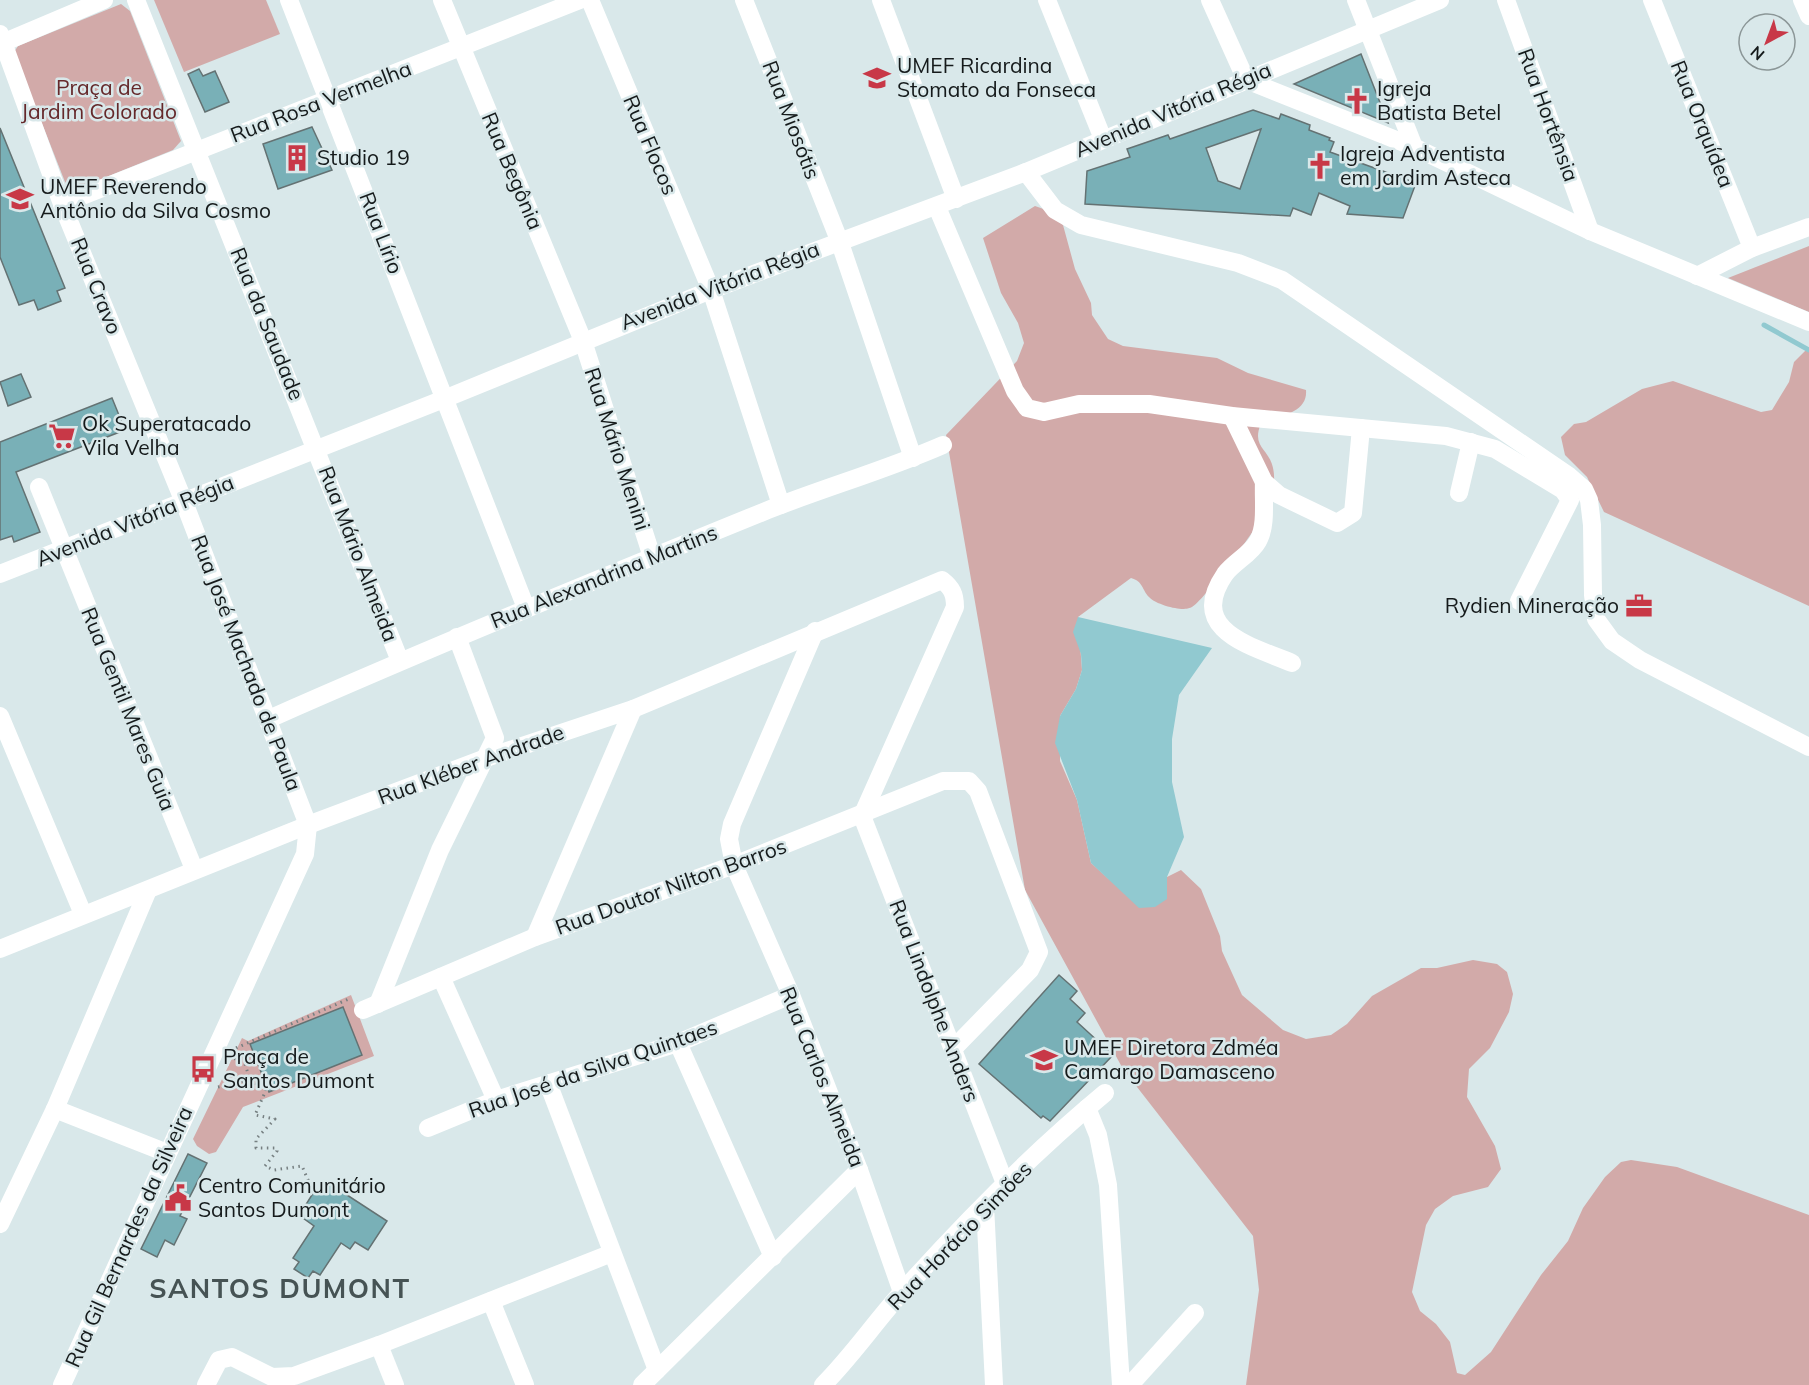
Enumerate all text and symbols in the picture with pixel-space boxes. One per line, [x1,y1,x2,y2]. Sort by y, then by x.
north arrow [1737,12,1797,72]
text: N [1746,42,1768,65]
street label: Rua Hortênsia [1513,44,1585,185]
place label: UMEF Ricardina Stomato da Fonseca [897,52,1096,102]
street label: Rua Rosa Vermelha [226,55,415,148]
street label: Avenida Vitória Régia [1070,56,1275,162]
street label: Rua Orquídea [1666,56,1740,191]
street label: Rua Miosótis [757,57,826,183]
school or university icon: UMEF Ricardina Stomato da Fonseca [862,63,892,93]
park label: Praça de Jardim Colorado [21,74,177,124]
place label: Igreja Batista Betel [1377,75,1501,125]
church icon: Igreja Batista Betel [1342,86,1372,116]
street label: Rua Flocos [618,91,684,199]
street label: Rua Begônia [477,108,549,233]
place label: Igreja Adventista em Jardim Asteca [1340,140,1511,190]
building icon: Studio 19 [282,143,312,173]
place label: Studio 19 [317,144,410,170]
church icon: Igreja Adventista em Jardim Asteca [1305,151,1335,181]
place label: UMEF Reverendo Antônio da Silva Cosmo [40,173,271,223]
school or university icon: UMEF Reverendo Antônio da Silva Cosmo [5,184,35,214]
street label: Rua Lírio [354,188,409,277]
street label: Rua Cravo [66,233,128,338]
street label: Avenida Vitória Régia [617,235,823,335]
street label: Rua da Saudade [225,243,310,404]
street label: Rua Mário Menini [579,364,657,533]
place label: Ok Superatacado Vila Velha [82,410,251,460]
supermarket icon: Ok Superatacado Vila Velha [47,421,77,451]
street label: Rua Mário Almeida [313,462,404,645]
street label: Avenida Vitória Régia [32,469,237,572]
street label: Rua Alexandrina Martins [487,519,721,633]
street label: Rua José Machado de Paula [186,531,308,794]
office icon: Rydien Mineração [1624,591,1654,621]
place label: Rydien Mineração [1445,592,1619,618]
street label: Rua Gentil Mares Guia [76,603,182,814]
street label: Rua Kléber Andrade [374,718,567,810]
street label: Rua Doutor Nilton Barros [552,832,790,940]
street label: Rua Lindolphe Anders [884,896,986,1105]
street label: Rua Carlos Almeida [775,983,871,1171]
street label: Rua José da Silva Quintaes [465,1013,720,1123]
place label: UMEF Diretora Zdméa Camargo Damasceno [1064,1034,1279,1084]
place label: Praça de Santos Dumont [223,1043,374,1093]
school or university icon: UMEF Diretora Zdméa Camargo Damasceno [1029,1045,1059,1075]
bus stop icon: Praça de Santos Dumont [188,1054,218,1084]
street label: Rua Gil Bernardes da Silveira [59,1102,197,1371]
street label: Rua Horácio Simões [882,1156,1037,1315]
place label: Centro Comunitário Santos Dumont [198,1172,386,1222]
public building icon: Centro Comunitário Santos Dumont [163,1183,193,1213]
district label: SANTOS DUMONT [149,1271,411,1305]

